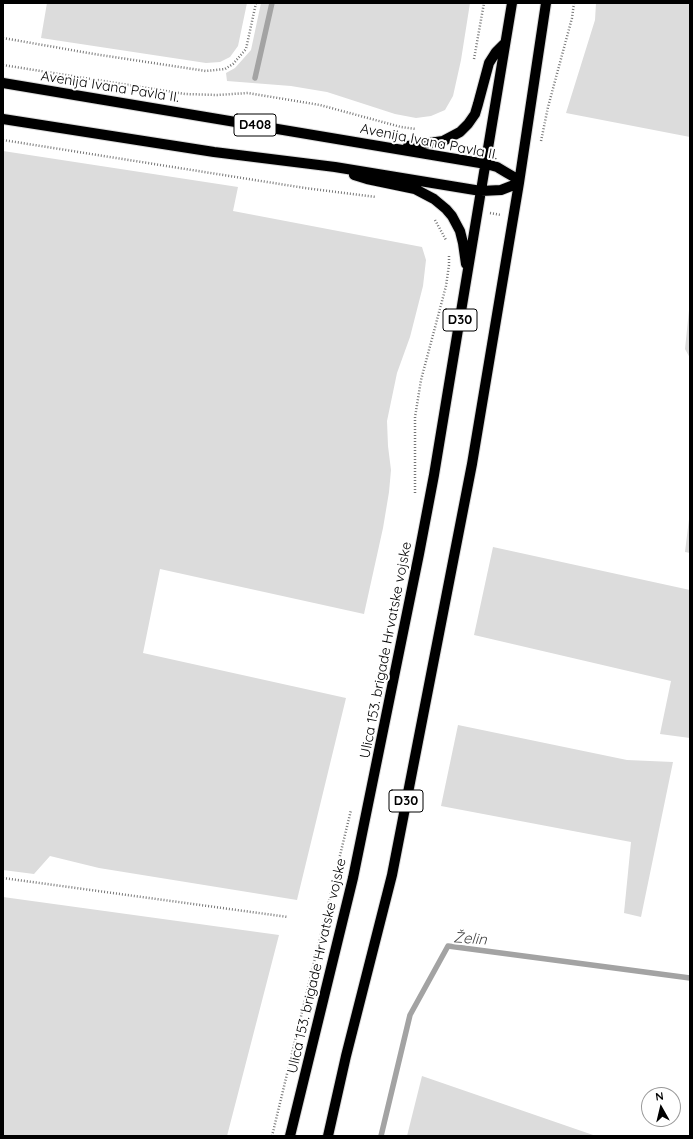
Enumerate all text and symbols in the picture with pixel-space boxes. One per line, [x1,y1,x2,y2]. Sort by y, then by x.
street label: Avenija Ivana Pavla II. [40,68,180,106]
road number: D408 [234,114,276,136]
street label: Avenija Ivana Pavla II. [359,120,499,164]
road number: D30 [443,309,477,331]
street label: Ulica 153. brigade Hrvatske vojske [357,540,415,760]
road number: D30 [389,790,423,812]
street label: Ulica 153. brigade Hrvatske vojske [284,857,350,1075]
water label: Želin [453,929,487,949]
north arrow [641,1087,681,1127]
text: N [654,1089,664,1104]

